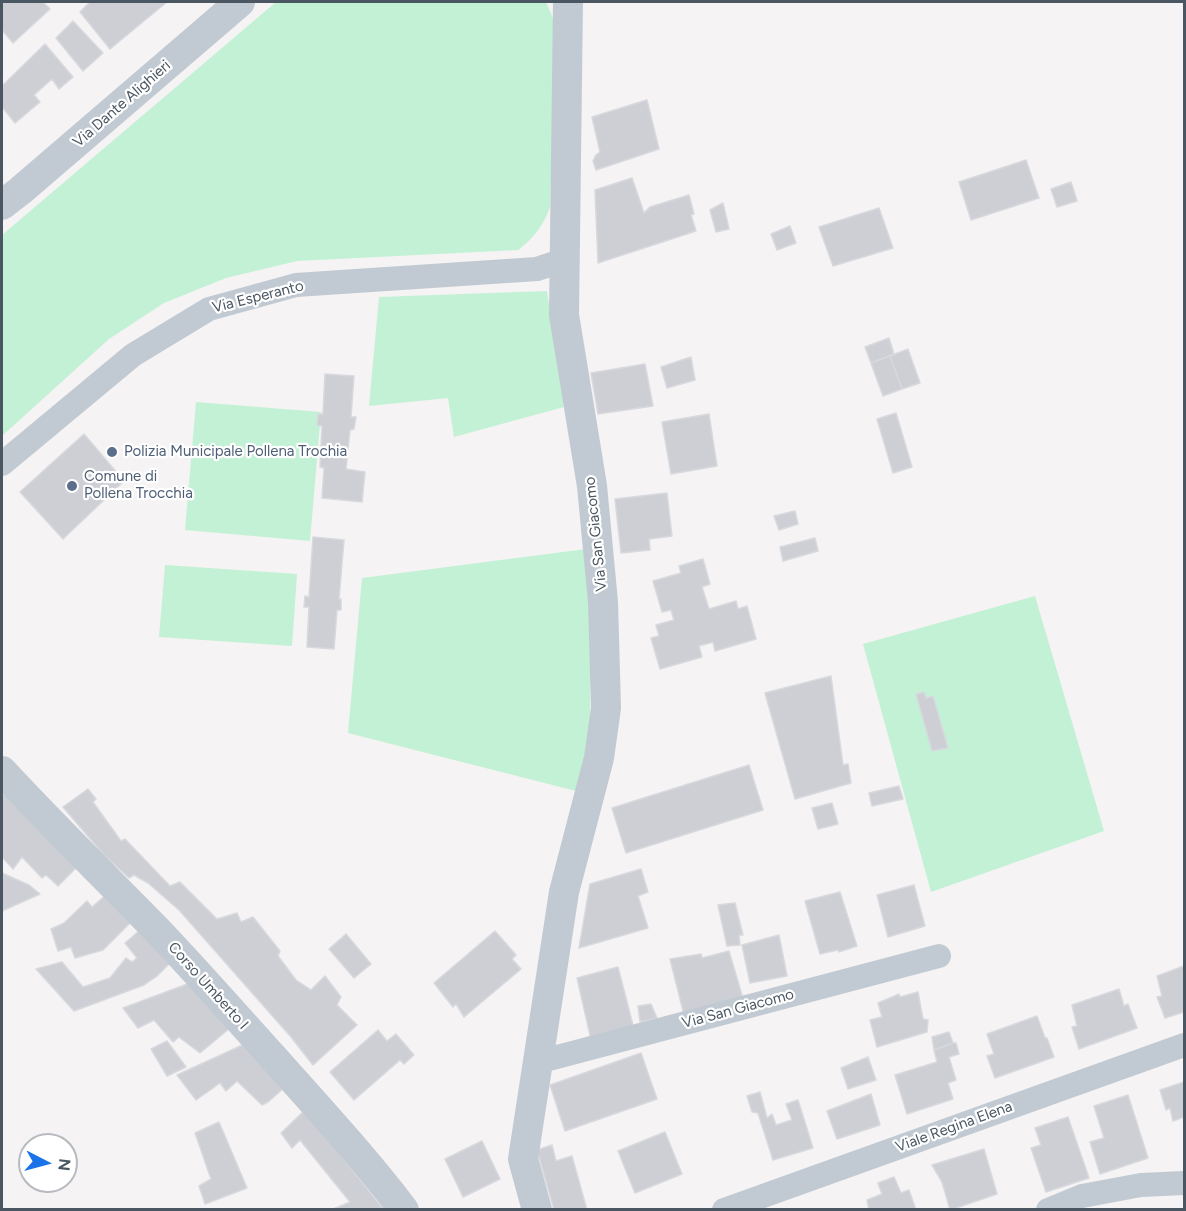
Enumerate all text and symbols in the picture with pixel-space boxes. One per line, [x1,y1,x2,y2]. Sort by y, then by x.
street label: Via Dante Alighieri [70,57,174,151]
street label: Via Esperanto [210,277,306,317]
place label: Polizia Municipale Pollena Trochia [124,443,347,461]
marker: Polizia Municipale Pollena Trochia [105,445,119,459]
place label: Comune di Pollena Trocchia [84,468,193,503]
street label: Via San Giacomo [581,476,611,592]
marker: Comune di Pollena Trocchia [65,479,79,493]
street label: Corso Umberto I [164,939,252,1033]
street label: Via San Giacomo [680,985,796,1033]
street label: Viale Regina Elena [893,1098,1015,1156]
north arrow [18,1133,78,1193]
text: N [54,1158,75,1172]

